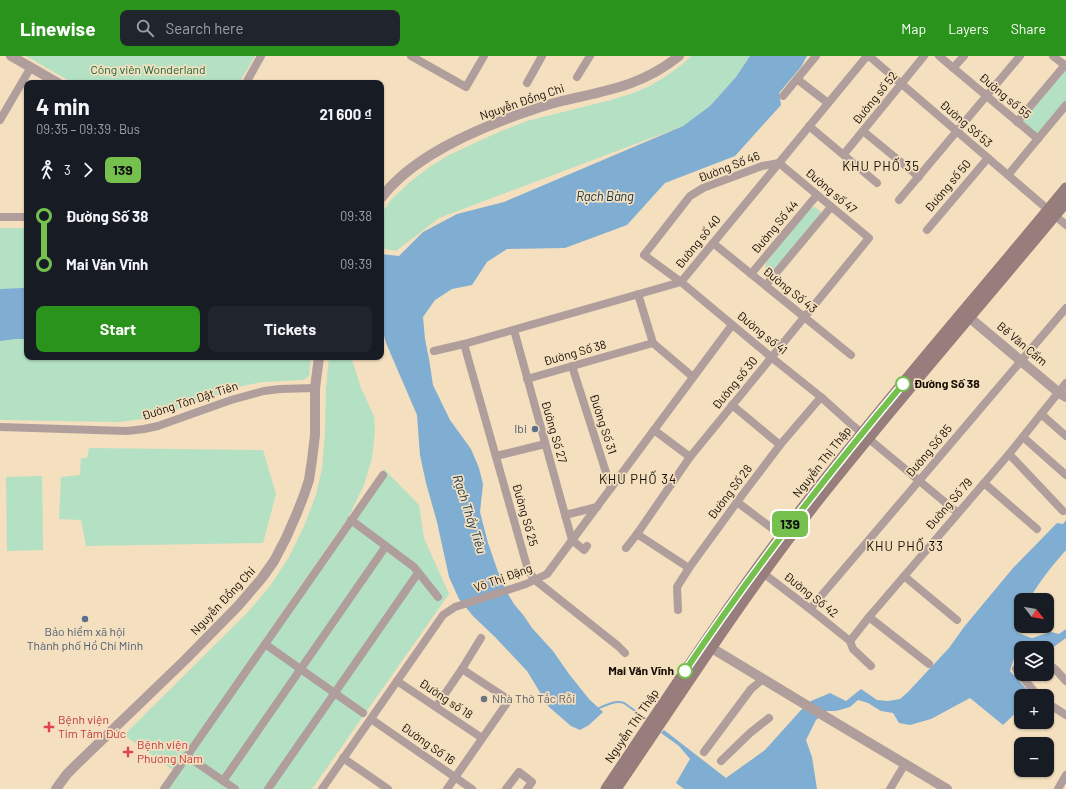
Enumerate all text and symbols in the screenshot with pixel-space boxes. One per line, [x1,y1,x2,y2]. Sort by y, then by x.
search box [120,10,400,46]
text: Linewise [20,17,96,40]
icon: search [134,17,156,39]
text: Search here [166,19,244,37]
text: Map [901,20,926,37]
text: Layers [948,20,989,37]
text: Share [1011,20,1046,37]
park label: Công viên Wonderland [90,62,206,76]
street label: Đường số 52 [849,68,900,126]
street label: Đường số 55 [977,70,1034,121]
street label: Nguyễn Đổng Chi [478,80,566,122]
text: 4 min [36,93,90,119]
street label: Đường Số 53 [938,97,996,150]
text: 21 600 ₫ [320,105,372,123]
text: 09:35 – 09:39 · Bus [36,121,140,137]
street label: Đường Số 46 [696,148,761,184]
street label: Đường số 50 [921,156,973,214]
district label: KHU PHỐ 35 [842,157,920,174]
icon: walk [36,159,58,181]
icon: forward [77,159,99,181]
text: 139 [113,161,133,178]
text: 3 [64,162,71,178]
street label: Đường số 47 [803,165,860,216]
water label: Rạch Bàng [576,188,634,204]
street label: Đường Số 44 [748,197,801,256]
text: Đường Số 38 [66,207,148,225]
text: 09:38 [340,208,372,224]
street label: Đường số 40 [672,212,723,271]
text: Mai Văn Vĩnh [66,255,148,273]
text: 09:39 [340,256,372,272]
street label: Đường Số 43 [761,263,820,315]
button: Start [36,306,200,352]
button: Tickets [208,306,372,352]
street label: Đường số 41 [735,308,791,357]
street label: Bế Văn Cấm [995,318,1051,368]
street label: Đường Số 38 [542,336,608,368]
street label: Đường số 30 [709,353,760,412]
marker: Đường Số 38 [895,376,911,392]
place label: Đường Số 38 [914,376,980,390]
street label: Đường Tôn Dật Tiên [140,378,240,422]
street label: Đường Số 31 [588,392,620,456]
street label: Đường Số 27 [539,399,571,465]
place label: Ibi [514,421,527,435]
street label: Đường Số 85 [902,421,954,480]
street label: Nguyễn Thị Thập [789,423,853,500]
marker: Ibi [530,424,540,434]
street label: Đường Số 28 [704,461,754,521]
district label: KHU PHỐ 34 [599,470,677,487]
water label: Rạch Thầy Tiêu [450,472,490,556]
street label: Đường Số 79 [922,475,975,532]
street label: Đường Số 25 [510,482,542,548]
line badge: 139 [767,511,813,537]
text: 139 [780,515,800,532]
district label: KHU PHỐ 33 [866,537,944,554]
street label: Võ Thị Đặng [472,560,534,594]
street label: Nguyễn Đổng Chi [187,563,257,637]
street label: Đường Số 42 [782,569,842,620]
north arrow [1014,593,1054,633]
map controls [1014,593,1054,777]
marker: Bảo hiểm xã hội Thành phố Hồ Chí Minh [80,614,90,624]
place label: Bảo hiểm xã hội Thành phố Hồ Chí Minh [27,624,143,652]
button: layers [1014,641,1054,681]
place label: Mai Văn Vĩnh [608,663,674,677]
marker: Mai Văn Vĩnh [677,663,693,679]
street label: Đường số 18 [417,675,476,721]
street label: Nguyễn Thị Thập [601,686,661,765]
button: + [1014,689,1054,729]
place label: Nhà Thờ Tắc Rỗi [492,691,575,705]
marker: Nhà Thờ Tắc Rỗi [479,694,489,704]
place label: Bệnh viện Tim Tâm Đức [58,712,126,740]
street label: Đường Số 16 [399,720,458,767]
marker: Bệnh viện Tim Tâm Đức [43,721,55,733]
place label: Bệnh viện Phương Nam [137,737,203,765]
button: − [1014,737,1054,777]
marker: Bệnh viện Phương Nam [122,746,134,758]

